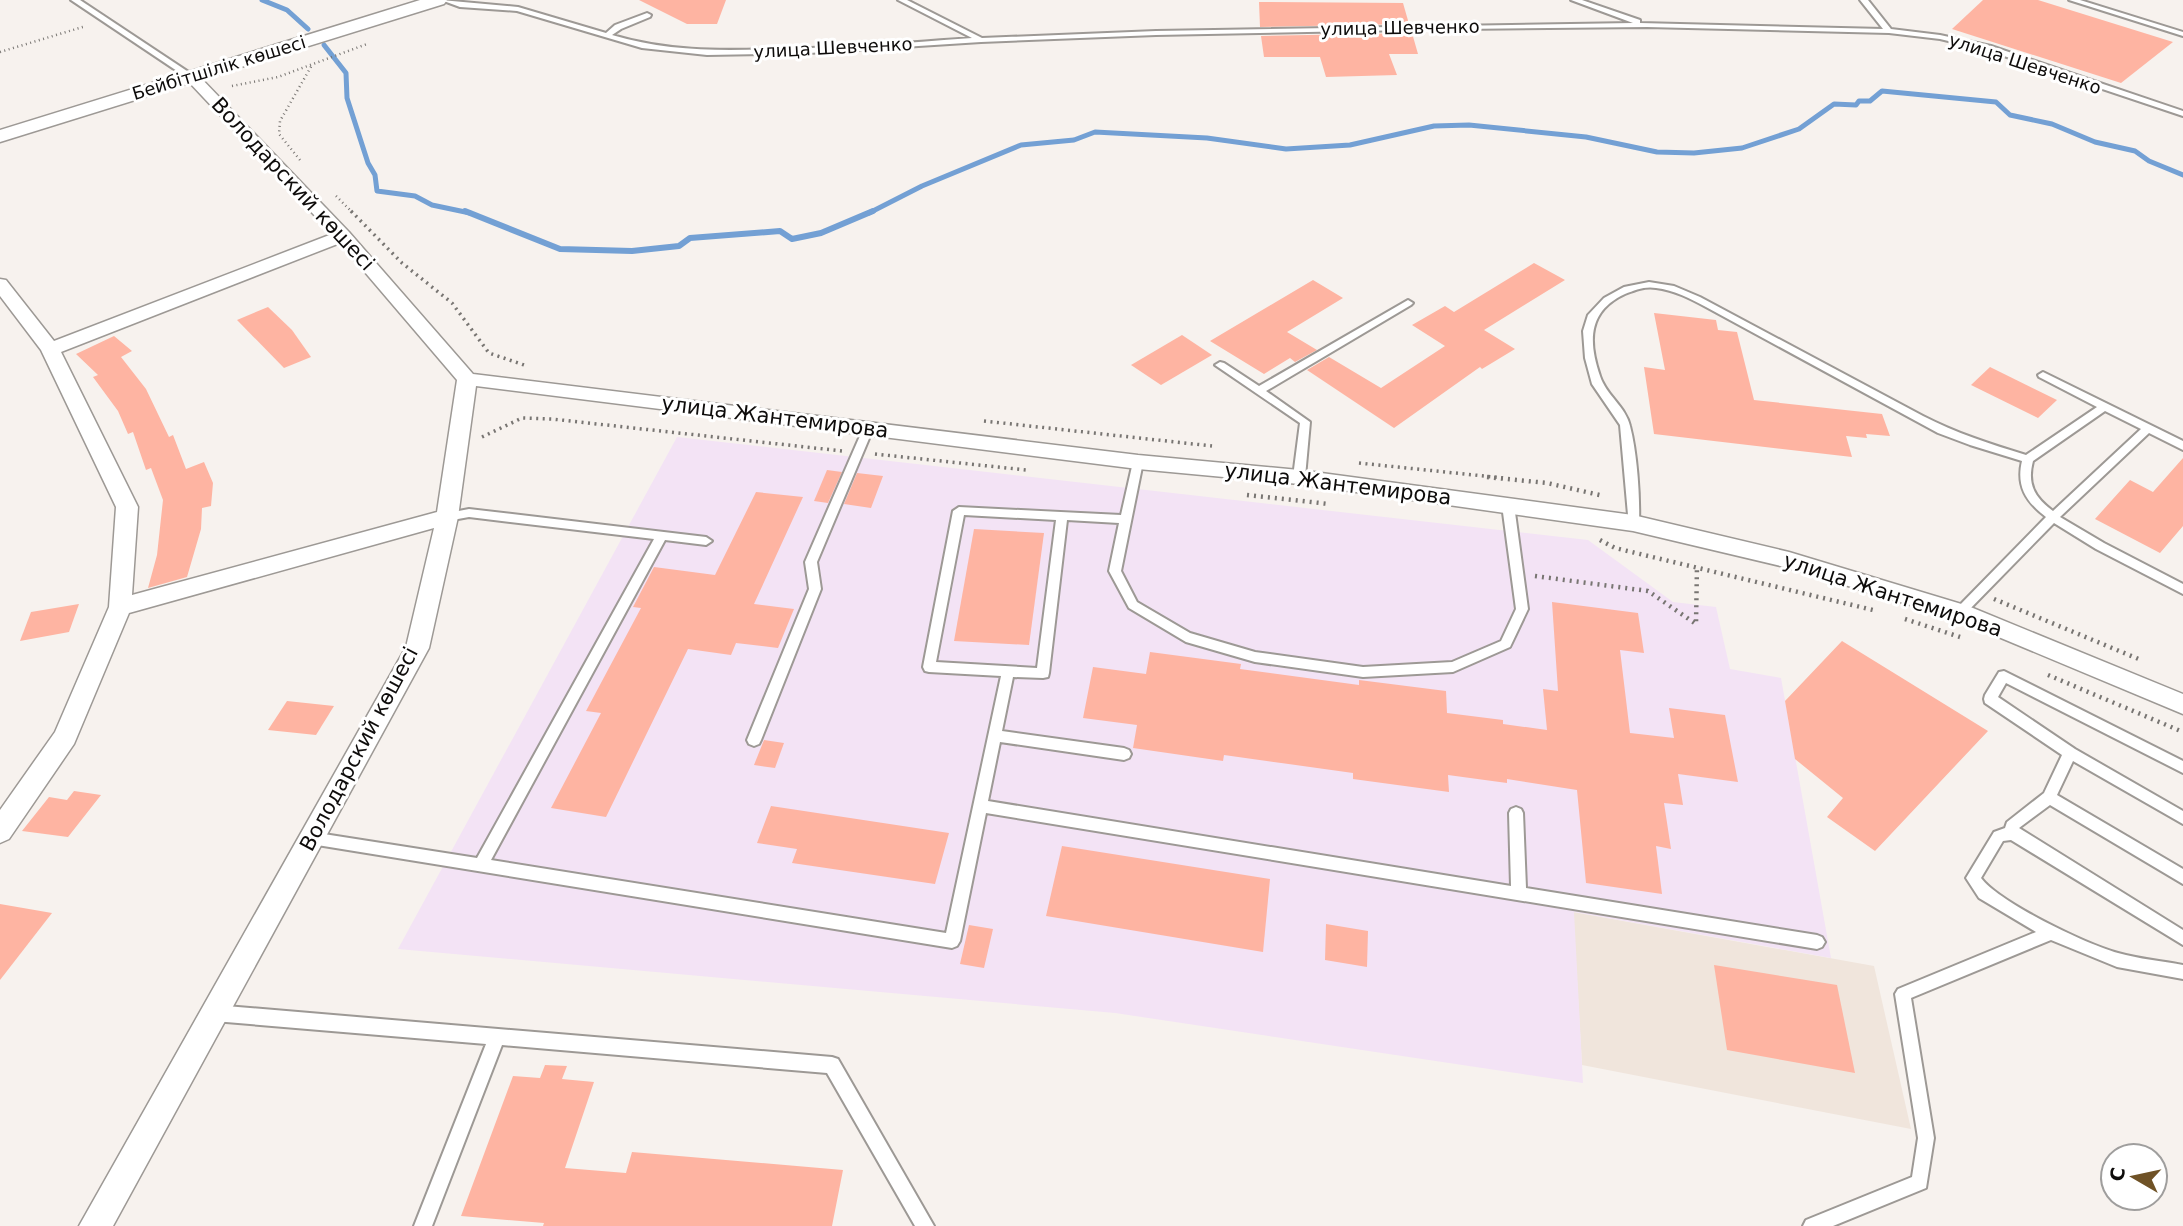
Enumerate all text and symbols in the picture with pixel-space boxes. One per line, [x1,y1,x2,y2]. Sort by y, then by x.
street label: улица Шевченко [1320,16,1480,39]
street label: улица Шевченко [1946,29,2104,98]
street label: Бейбітшілік көшесі [129,31,308,104]
street label: улица Шевченко [753,33,913,62]
street label: Володарский көшесі [207,93,379,275]
street label: улица Жантемирова [660,391,890,443]
street label: улица Жантемирова [1223,458,1453,510]
street label: улица Жантемирова [1781,548,2005,642]
street label: Володарский көшесі [295,643,423,855]
north arrow [2099,1142,2169,1212]
text: С [2105,1166,2129,1183]

